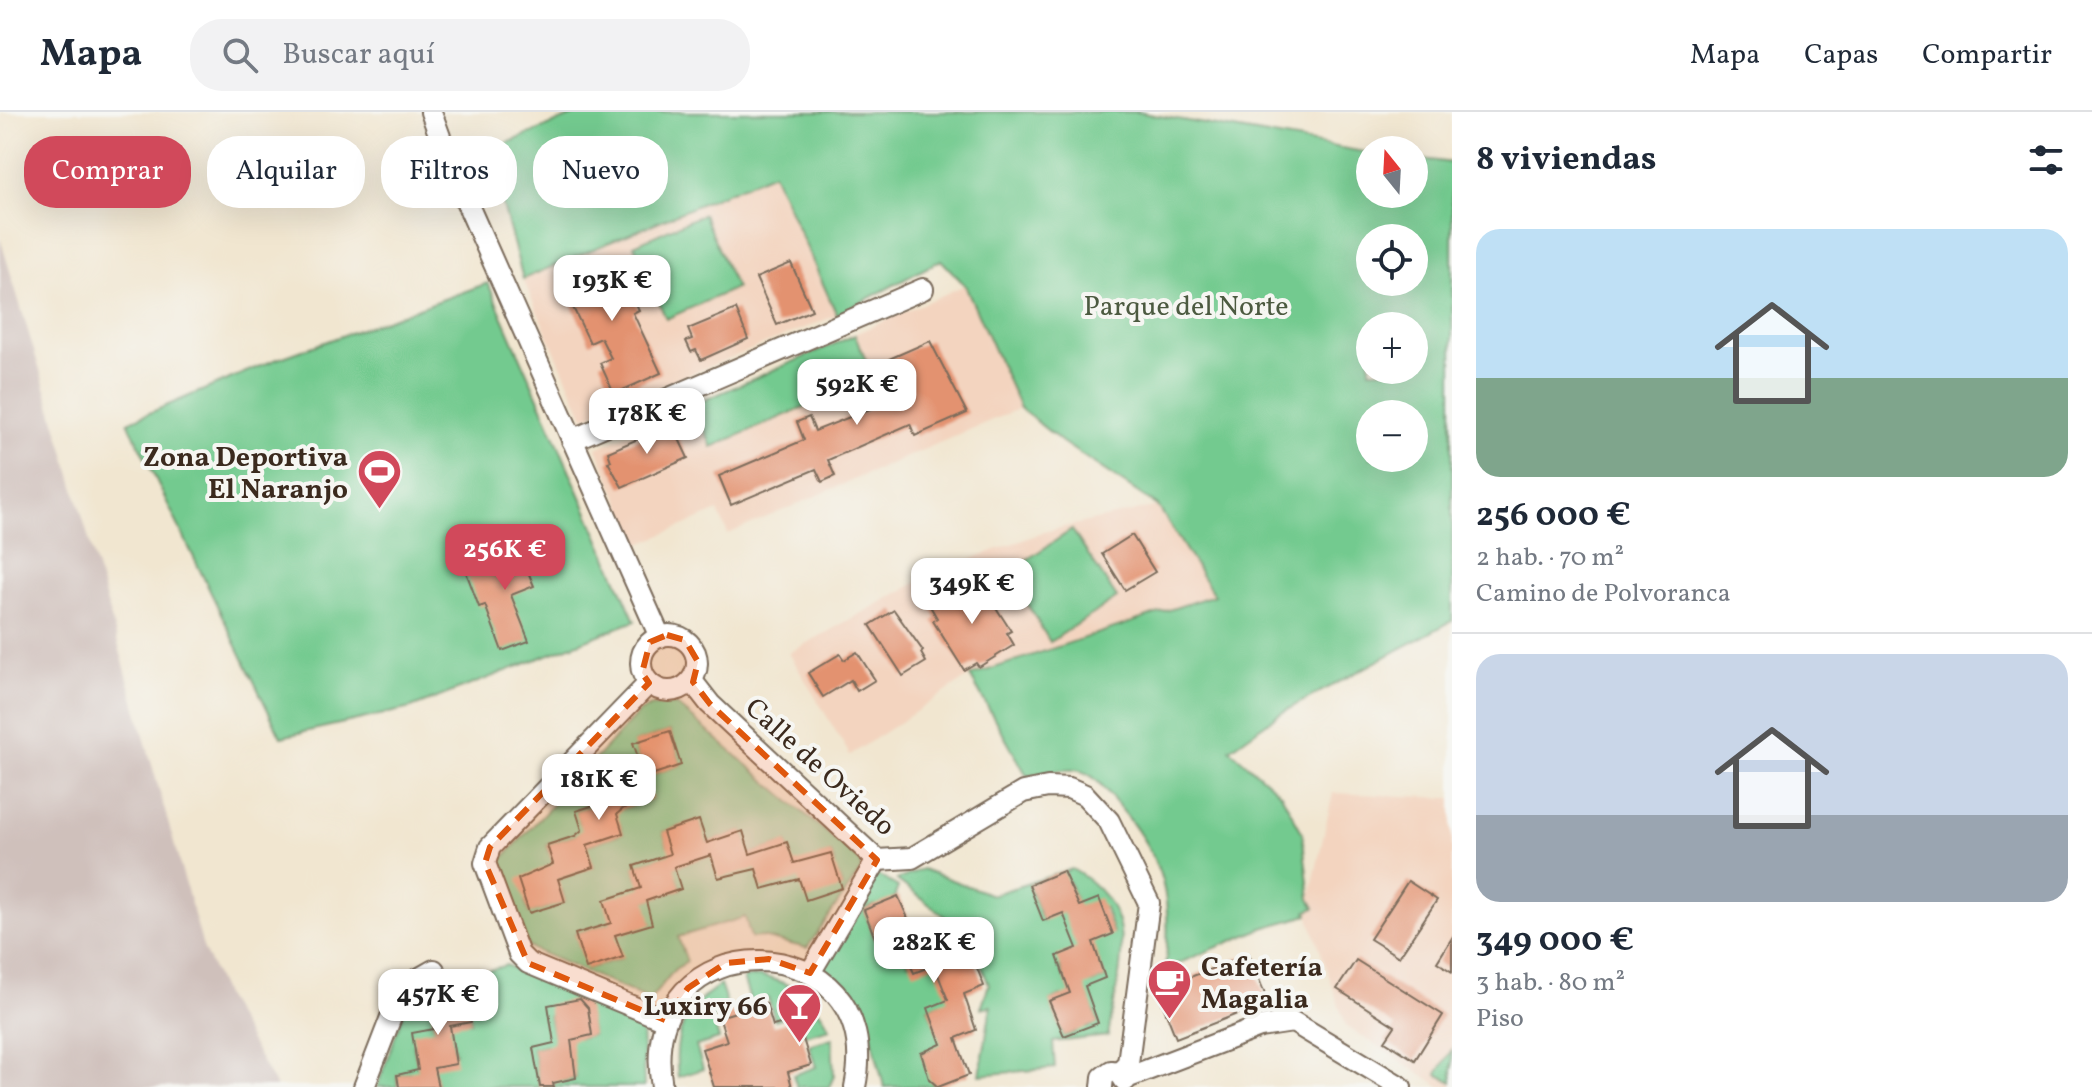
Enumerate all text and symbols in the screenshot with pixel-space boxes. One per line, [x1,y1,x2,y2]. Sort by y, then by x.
search box [190,19,750,91]
text: Mapa [40,29,142,82]
icon: search [218,33,262,77]
text: Buscar aquí [282,34,435,76]
text: Mapa [1690,36,1760,75]
text: Capas [1804,36,1878,75]
text: Compartir [1922,36,2052,75]
chip: Comprar [24,136,191,208]
chip: Alquilar [207,136,365,208]
chip: Filtros [381,136,517,208]
chip: Nuevo [533,136,668,208]
north arrow [1356,136,1428,208]
map controls [1356,136,1428,472]
text: 8 viviendas [1476,137,1656,184]
icon: filters [2024,138,2068,182]
button: locate [1356,224,1428,296]
pin: 193K € [547,255,677,323]
text: 193K € [571,263,653,299]
icon: home [1700,281,1844,425]
park label: Parque del Norte [1083,288,1289,327]
button: + [1356,312,1428,384]
pin: 592K € [792,359,922,427]
text: 592K € [815,367,899,403]
pin: 178K € [582,388,712,456]
text: 178K € [607,396,687,432]
button: − [1356,400,1428,472]
place label: Zona Deportiva El Naranjo [143,439,348,510]
sports icon: Zona Deportiva El Naranjo [355,448,403,511]
text: 256 000 € [1476,493,1631,540]
pin: 256K € [440,524,570,592]
text: 256K € [463,532,547,568]
text: 2 hab. · 70 m² [1476,540,1624,576]
pin: 349K € [907,558,1037,626]
text: 349K € [929,566,1015,602]
text: Camino de Polvoranca [1476,576,1731,612]
street label: Calle de Oviedo [736,690,903,846]
icon: home [1700,706,1844,850]
pin: 181K € [534,754,664,822]
text: 181K € [560,762,638,798]
pin: 282K € [869,917,999,985]
text: 349 000 € [1476,918,1634,965]
text: 282K € [892,925,976,961]
place label: Cafetería Magalia [1201,949,1323,1020]
cafe icon: Cafetería Magalia [1146,958,1194,1021]
text: 3 hab. · 80 m² [1476,965,1625,1001]
pin: 457K € [373,969,503,1037]
text: 457K € [396,977,480,1013]
bar icon: Luxiry 66 [775,981,823,1044]
place label: Luxiry 66 [643,988,768,1027]
text: Piso [1476,1001,1524,1037]

